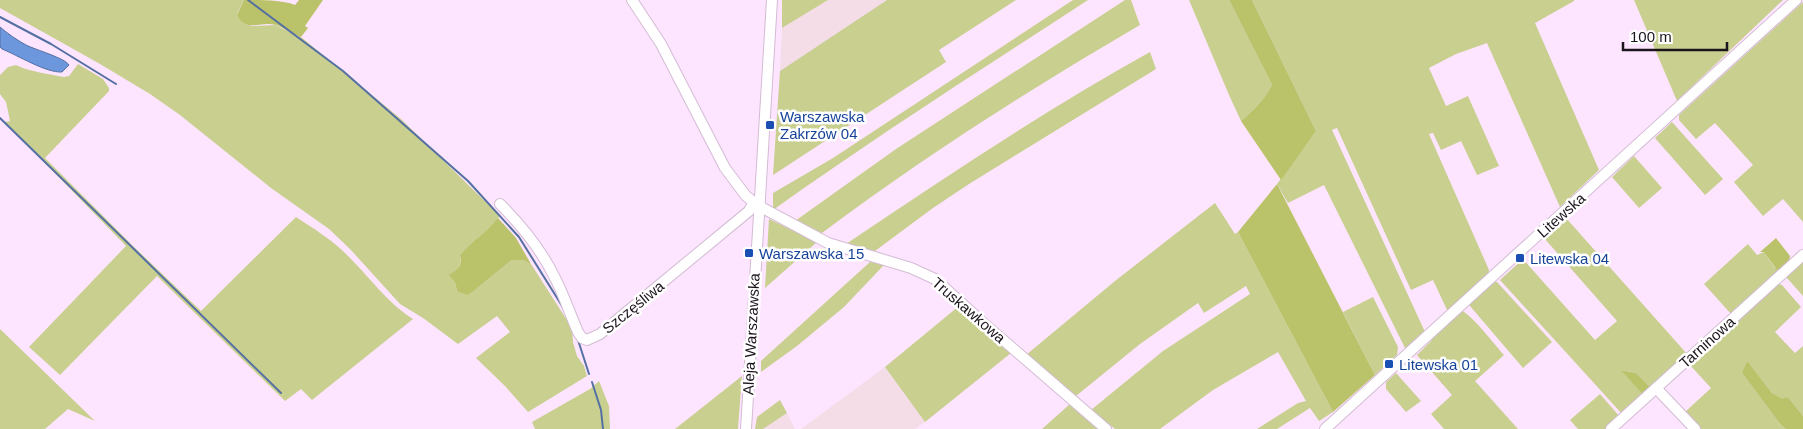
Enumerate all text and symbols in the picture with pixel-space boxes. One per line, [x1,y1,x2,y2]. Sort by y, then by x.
scale bar [1623,20,1727,52]
text: 100 m [1630,28,1672,45]
place label: Warszawska Zakrzów 04 [780,108,865,142]
marker: Warszawska Zakrzów 04 [764,119,776,131]
street label: Litewska [1534,189,1589,241]
place label: Warszawska 15 [759,245,864,262]
marker: Warszawska 15 [743,247,755,259]
place label: Litewska 04 [1530,250,1609,267]
marker: Litewska 04 [1514,252,1526,264]
street label: Aleja Warszawska [739,272,763,395]
street label: Truskawkowa [929,274,1009,347]
street label: Szczęśliwa [599,277,668,337]
street label: Tarninowa [1676,312,1739,371]
place label: Litewska 01 [1399,356,1478,373]
marker: Litewska 01 [1383,358,1395,370]

